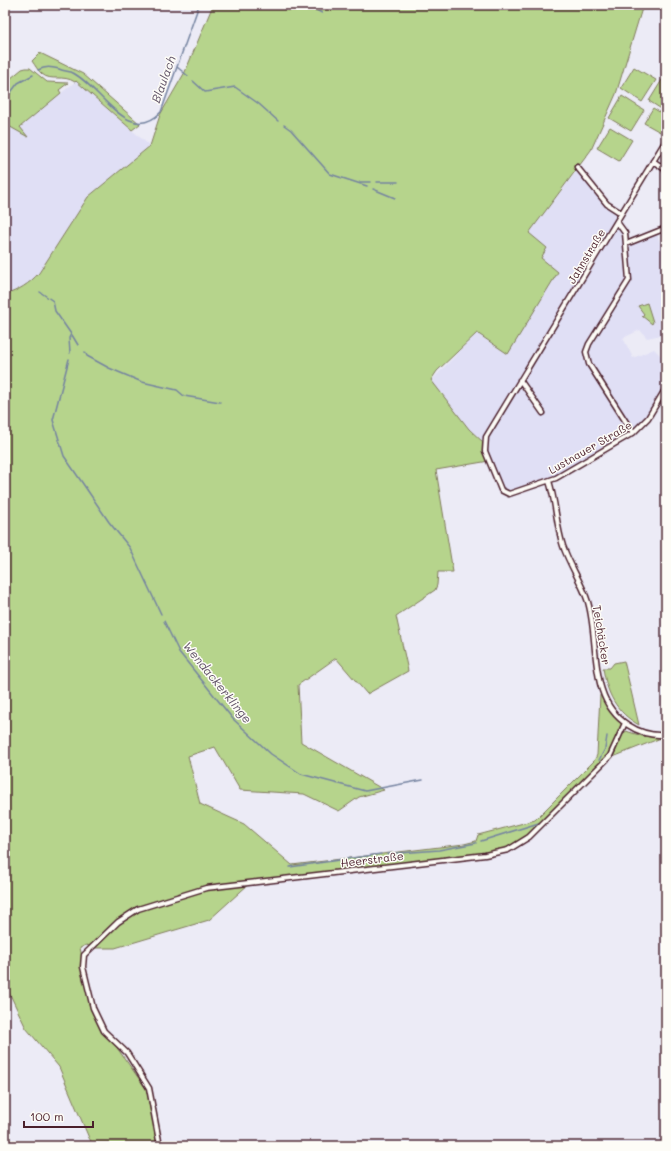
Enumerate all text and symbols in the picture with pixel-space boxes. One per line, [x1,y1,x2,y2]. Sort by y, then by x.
water label: Blaulach [147,53,179,105]
street label: Jahnstraße [564,226,608,286]
street label: Lustnauer Straße [546,417,635,477]
street label: Teichäcker [590,604,614,666]
water label: Wendackerklinge [180,638,256,726]
street label: Heerstraße [340,848,405,870]
scale bar [24,1103,93,1129]
text: 100 m [30,1108,64,1124]

